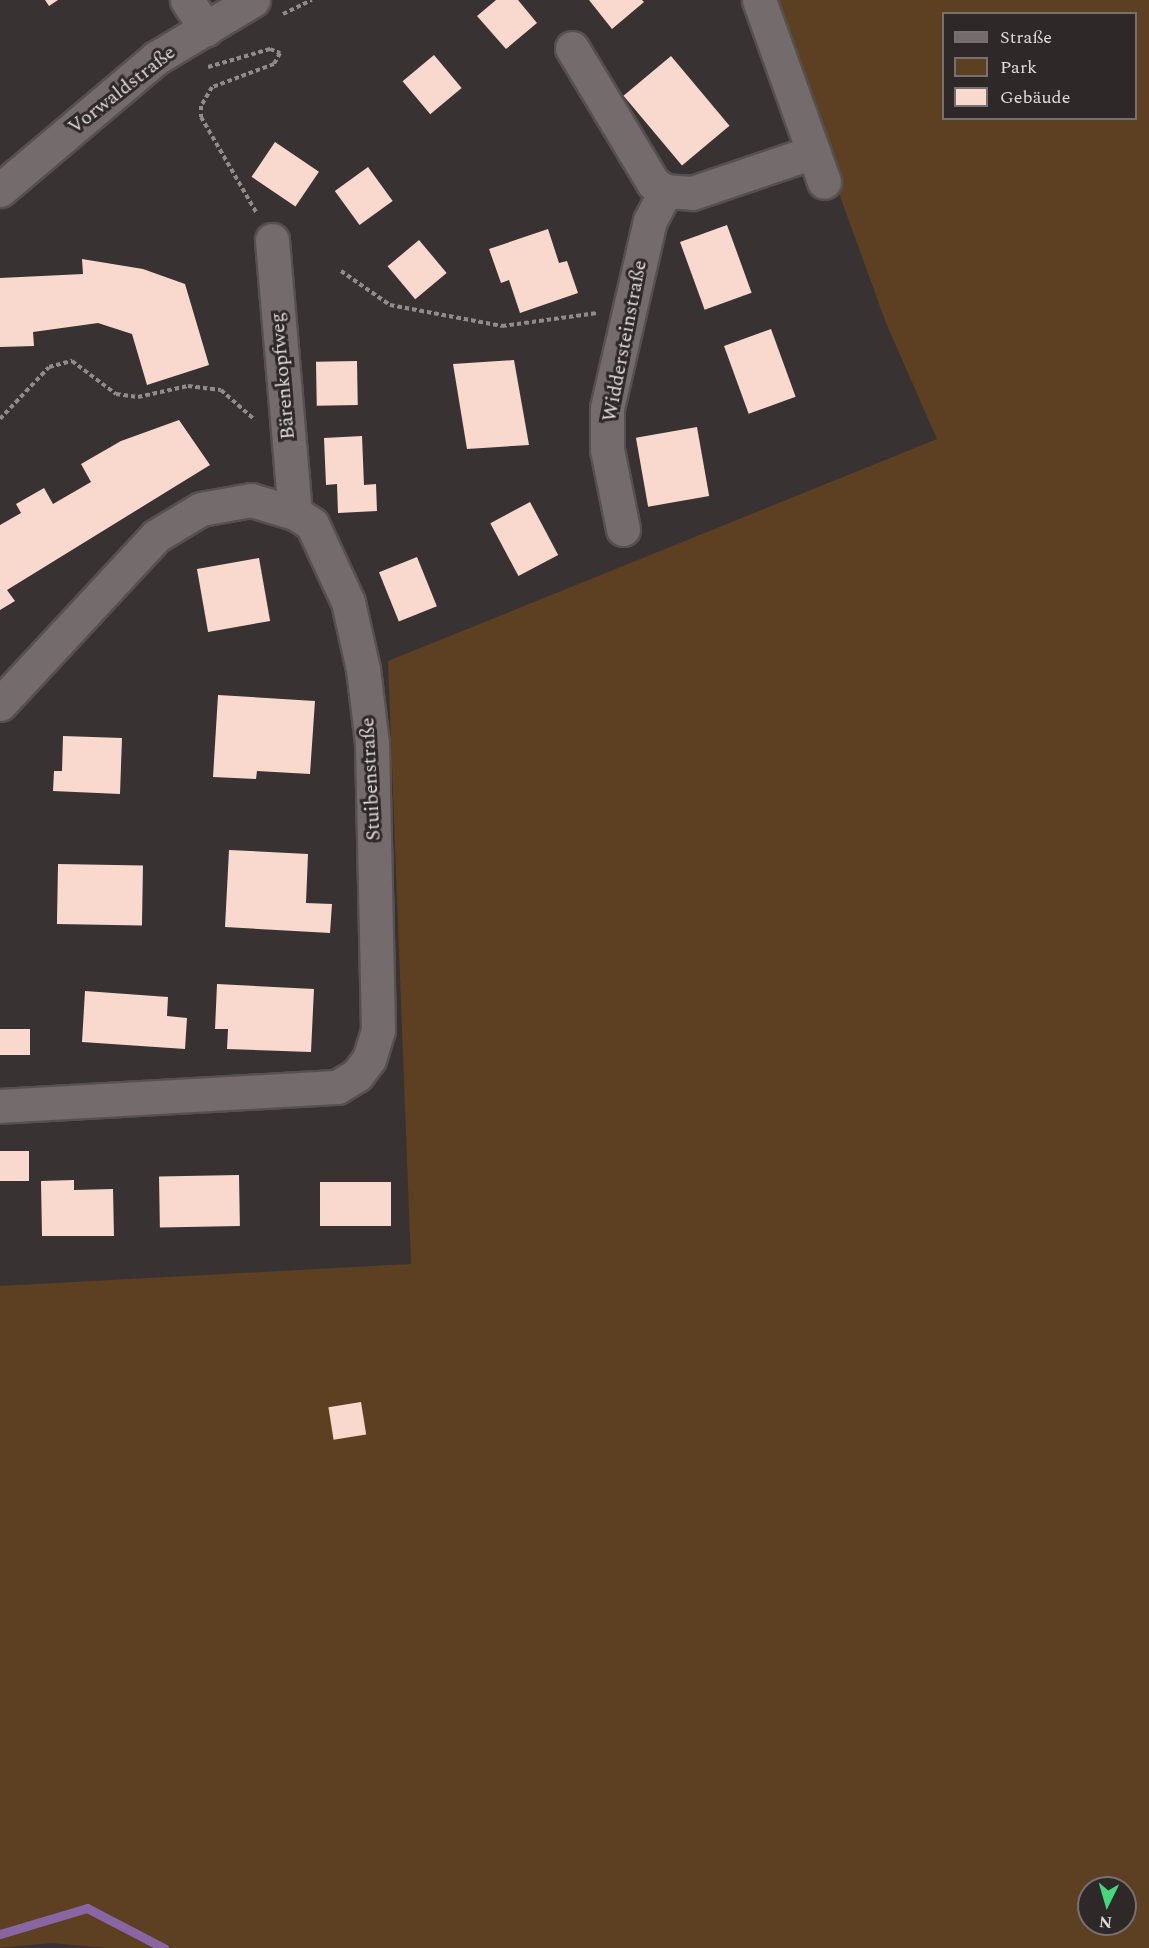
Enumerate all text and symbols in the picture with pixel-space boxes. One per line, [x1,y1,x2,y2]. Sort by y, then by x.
legend [942,12,1137,120]
text: Straße [1000,24,1052,51]
street label: Vorwaldstraße [64,41,180,139]
text: Park [1000,54,1037,81]
text: Gebäude [1000,84,1070,111]
street label: Widdersteinstraße [598,258,652,424]
street label: Bärenkopfweg [265,311,301,441]
street label: Stuibenstraße [356,717,386,841]
north arrow [1077,1876,1137,1936]
text: N [1098,1909,1113,1934]

